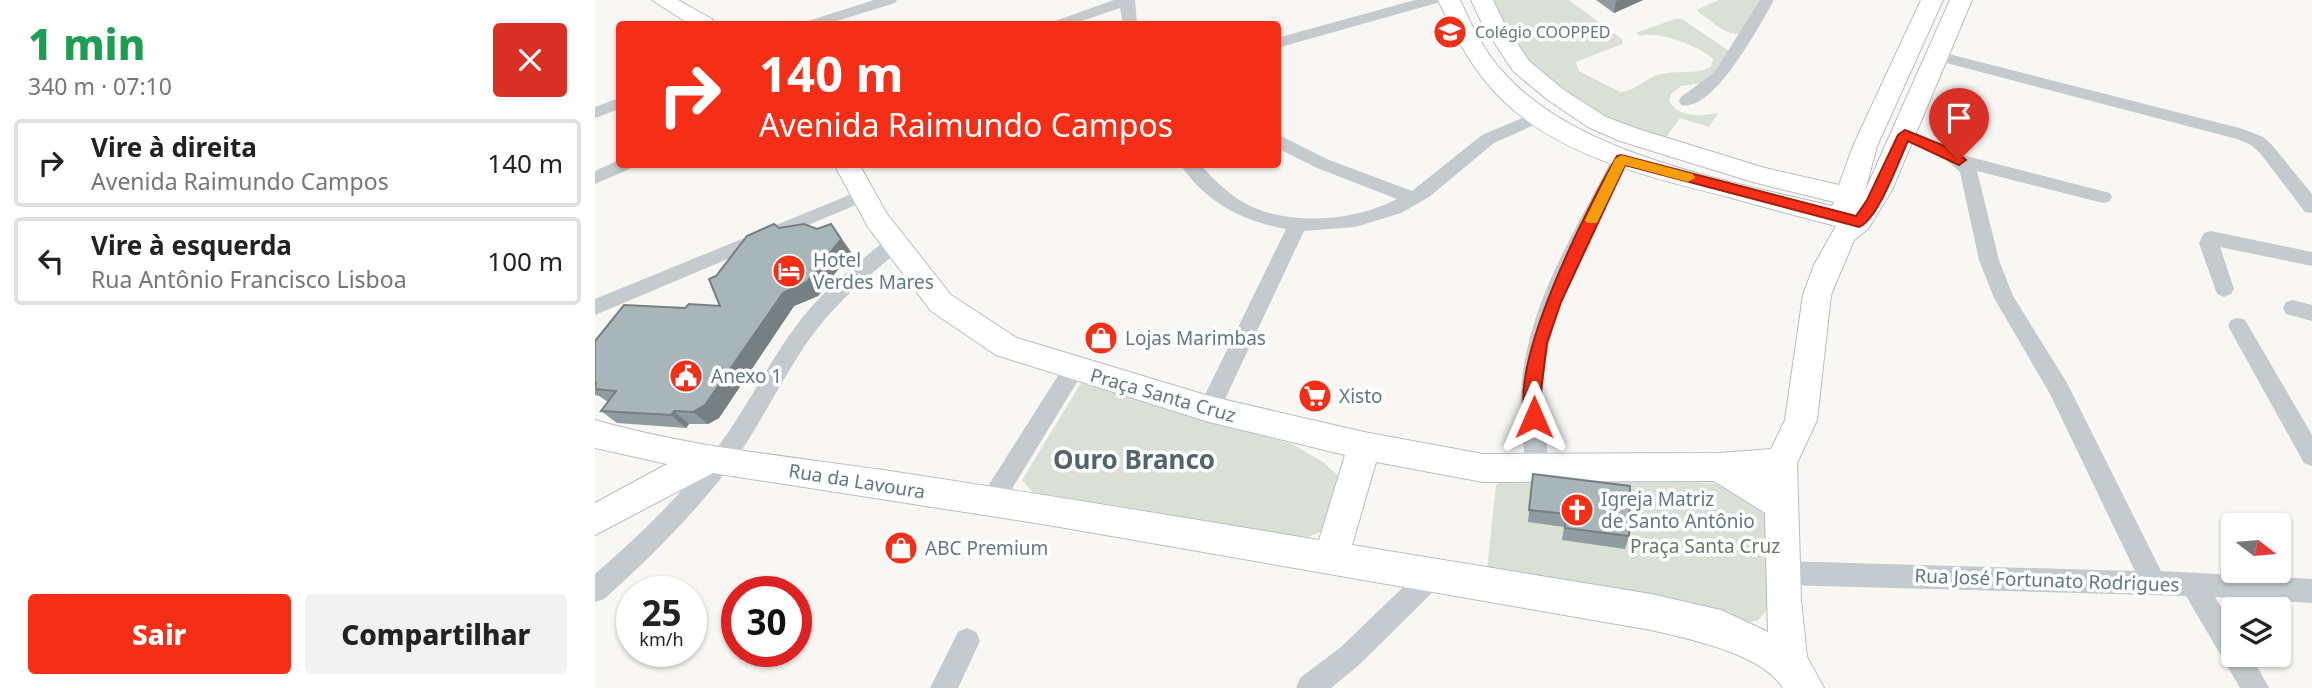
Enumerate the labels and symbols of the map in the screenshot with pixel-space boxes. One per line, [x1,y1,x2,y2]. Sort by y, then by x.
school or university icon: Colégio COOPPED [1431,13,1469,51]
place label: Colégio COOPPED [1475,21,1610,43]
pin [1929,88,1989,160]
place label: Hotel Verdes Mares [813,247,934,295]
hotel icon: Hotel Verdes Mares [770,252,808,290]
shop icon: Lojas Marimbas [1082,319,1120,357]
place label: Lojas Marimbas [1125,325,1266,351]
public building icon: Anexo 1 [667,357,705,395]
street label: Praça Santa Cruz [1087,362,1239,428]
place label: Anexo 1 [711,363,782,389]
supermarket icon: Xisto [1296,377,1334,415]
position arrow [1497,380,1571,454]
place label: Xisto [1339,383,1383,409]
district label: Ouro Branco [1053,441,1215,477]
street label: Rua da Lavoura [787,457,927,505]
place label: Igreja Matriz de Santo Antônio [1601,486,1755,534]
church icon: Igreja Matriz de Santo Antônio [1558,491,1596,529]
north arrow [2221,513,2291,583]
shop icon: ABC Premium [882,529,920,567]
park label: Praça Santa Cruz [1630,533,1780,559]
place label: ABC Premium [925,535,1048,561]
street label: Rua José Fortunato Rodrigues [1914,562,2180,598]
speed limit sign: 30 [721,576,812,667]

